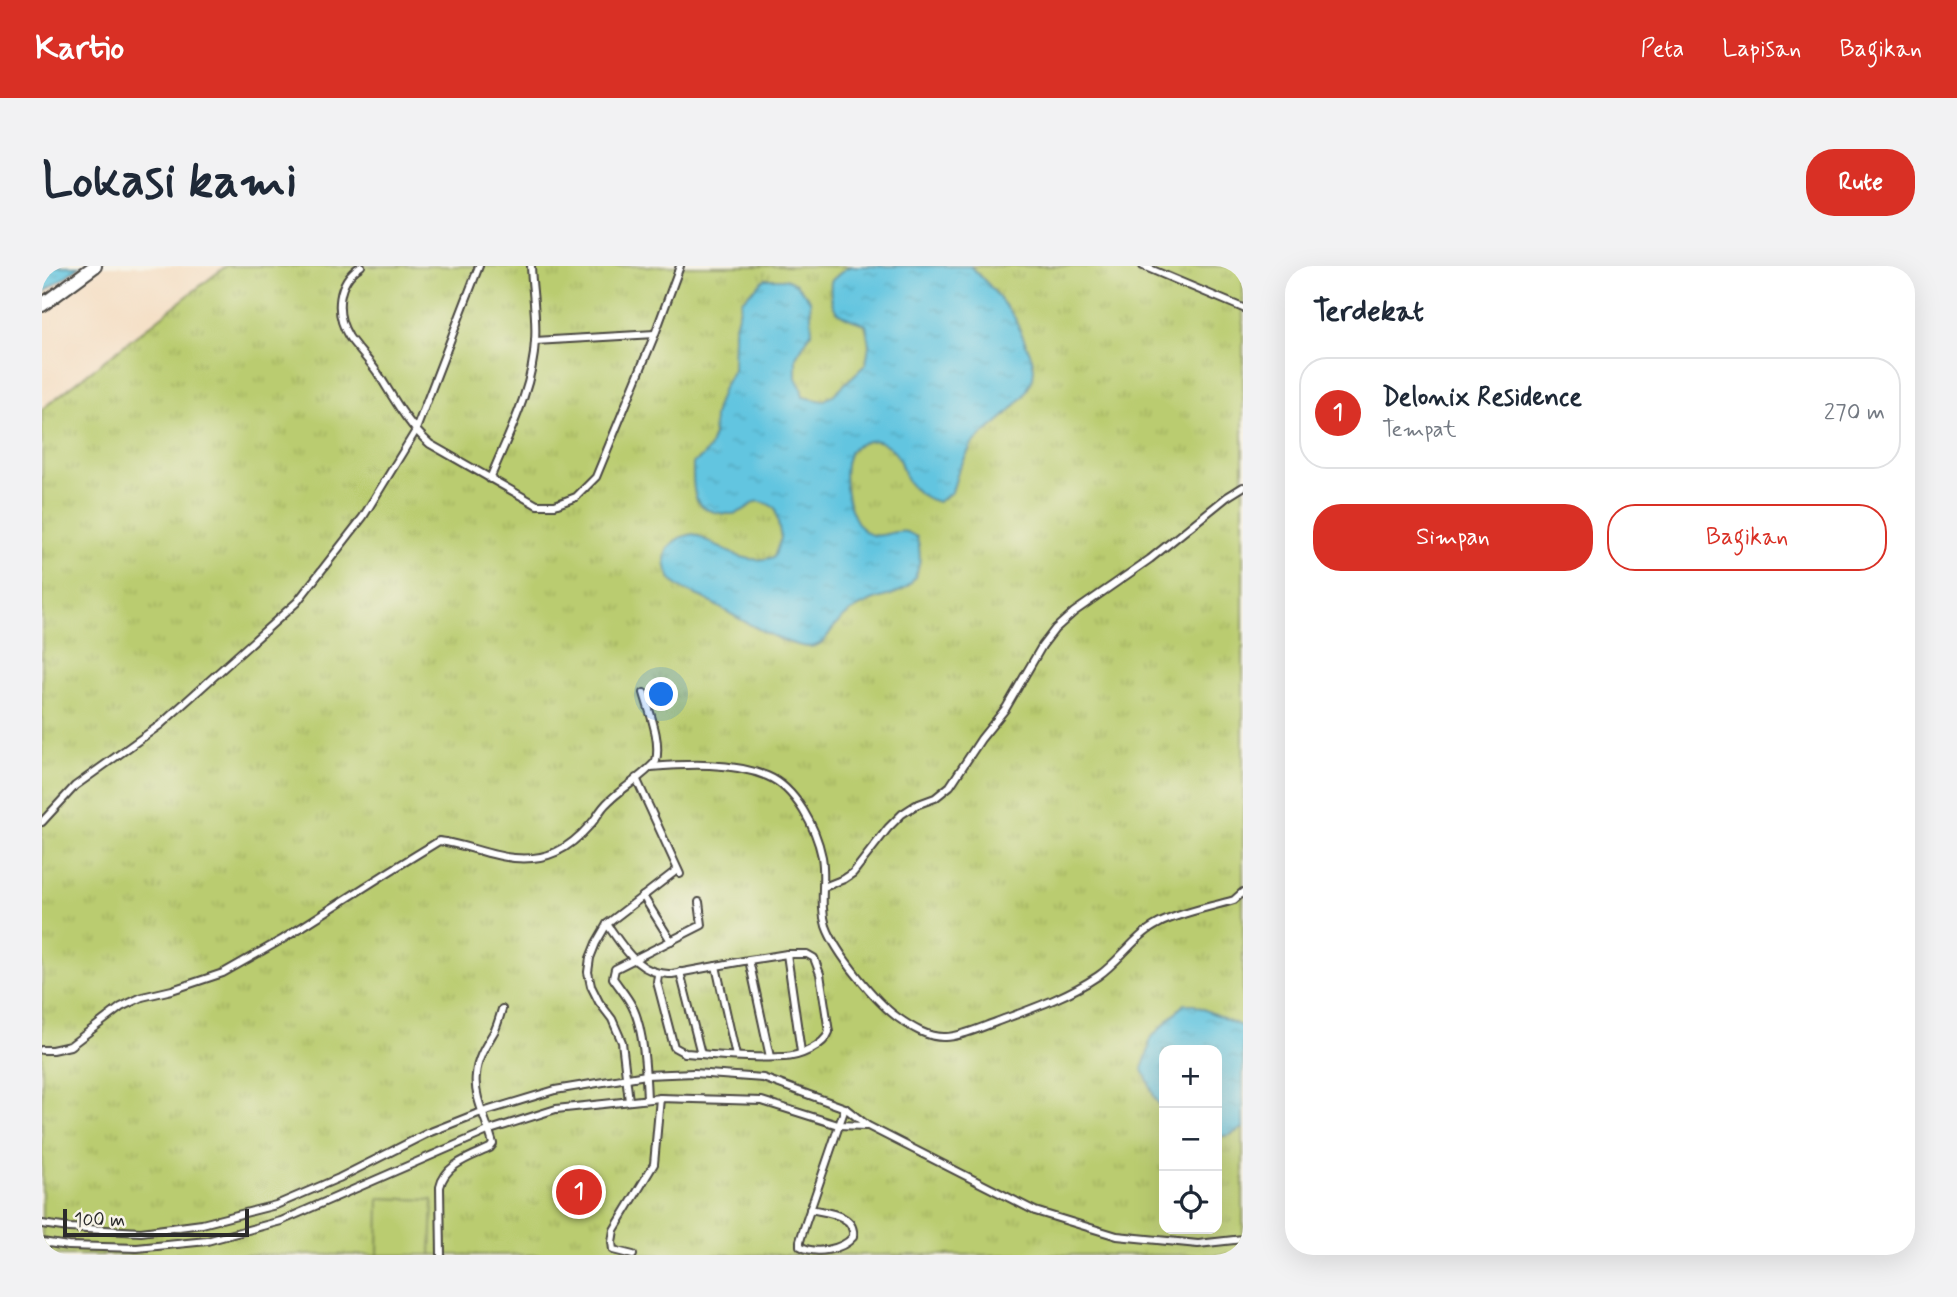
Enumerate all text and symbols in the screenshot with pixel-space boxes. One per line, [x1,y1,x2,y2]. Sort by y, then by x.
text: Kartio [35,27,124,71]
text: Peta [1641,34,1684,65]
text: Lapisan [1722,34,1801,65]
text: Bagikan [1839,34,1922,65]
button: Rute [1806,149,1915,216]
text: Lokasi kami [42,150,297,215]
text: Terdekat [1313,292,1424,331]
text: Delonix Residence [1382,381,1582,415]
text: 1 [1333,398,1343,428]
text: 270 m [1824,398,1885,428]
text: Tempat [1382,415,1456,445]
button: Simpan [1313,504,1593,571]
button: Bagikan [1607,504,1887,571]
your location [644,677,678,711]
map controls [1159,1045,1222,1234]
button: + [1159,1045,1222,1108]
button: − [1159,1108,1222,1171]
pin: 1 [556,1166,602,1218]
button: locate [1159,1171,1222,1234]
scale bar [63,1206,248,1238]
text: 100 m [74,1208,125,1233]

